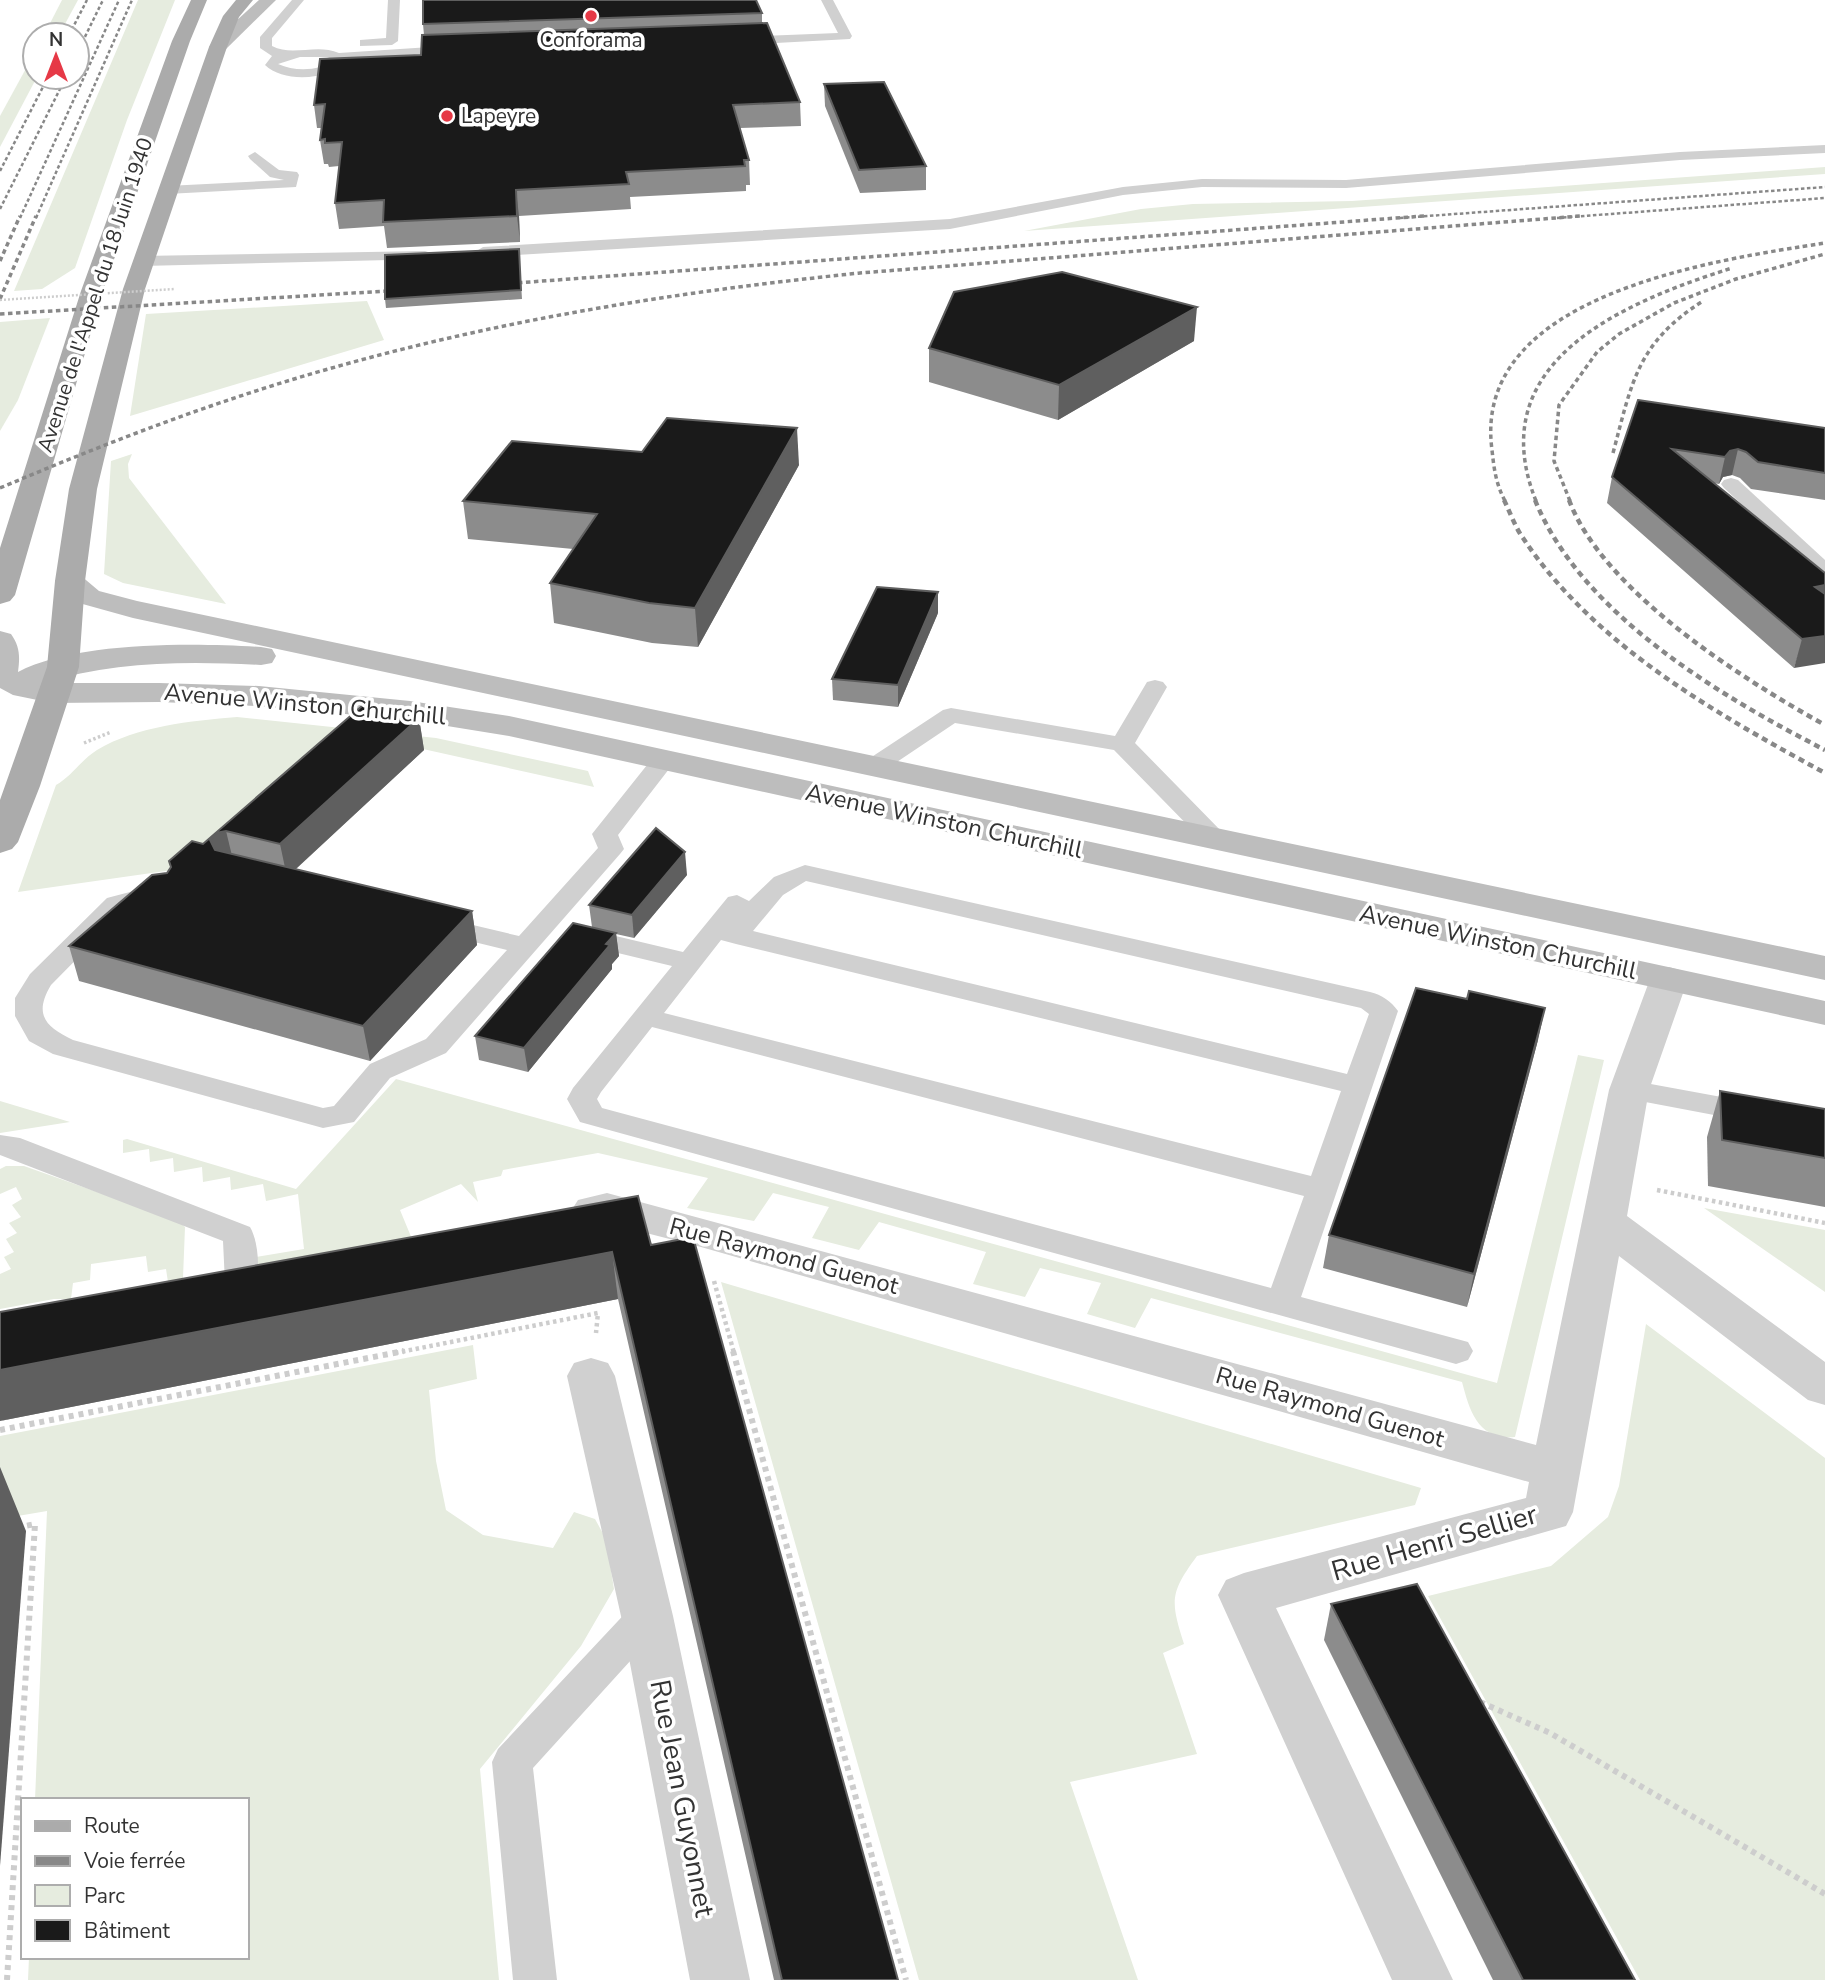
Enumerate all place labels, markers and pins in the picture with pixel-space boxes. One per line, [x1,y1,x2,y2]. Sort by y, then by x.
marker: Conforama [583,8,599,24]
place label: Conforama [539,26,643,54]
place label: Lapeyre [461,102,536,130]
marker: Lapeyre [439,108,455,124]

